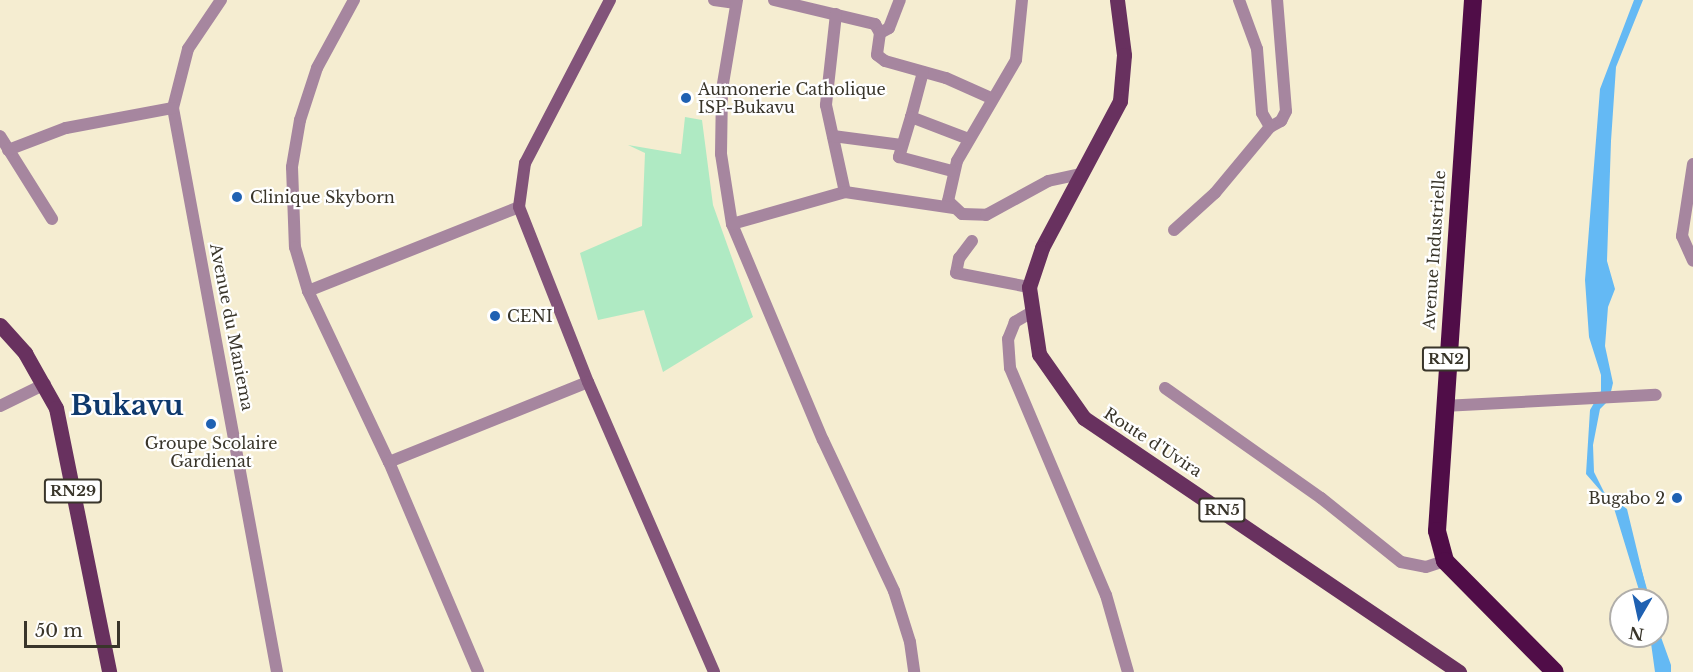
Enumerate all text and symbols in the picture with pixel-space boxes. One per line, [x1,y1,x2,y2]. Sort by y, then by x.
place label: Aumonerie Catholique ISP-Bukavu [698,79,886,117]
marker: Aumonerie Catholique ISP-Bukavu [679,91,693,105]
street label: Avenue Industrielle [1419,170,1449,330]
place label: Clinique Skyborn [250,187,395,207]
marker: Clinique Skyborn [228,188,246,206]
street label: Avenue du Maniema [206,242,258,412]
place label: CENI [507,306,553,326]
marker: CENI [488,309,502,323]
road number: RN2 [1420,347,1472,371]
district label: Bukavu [70,389,184,423]
street label: Route d'Uvira [1100,403,1206,481]
marker: Groupe Scolaire Gardienat [204,417,218,431]
place label: Groupe Scolaire Gardienat [145,433,277,471]
road number: RN29 [43,479,103,503]
place label: Bugabo 2 [1588,488,1665,508]
marker: Bugabo 2 [1670,491,1684,505]
road number: RN5 [1198,498,1246,522]
north arrow [1609,588,1669,648]
scale bar [27,609,123,647]
text: 50 m [35,620,83,642]
text: N [1628,623,1645,645]

